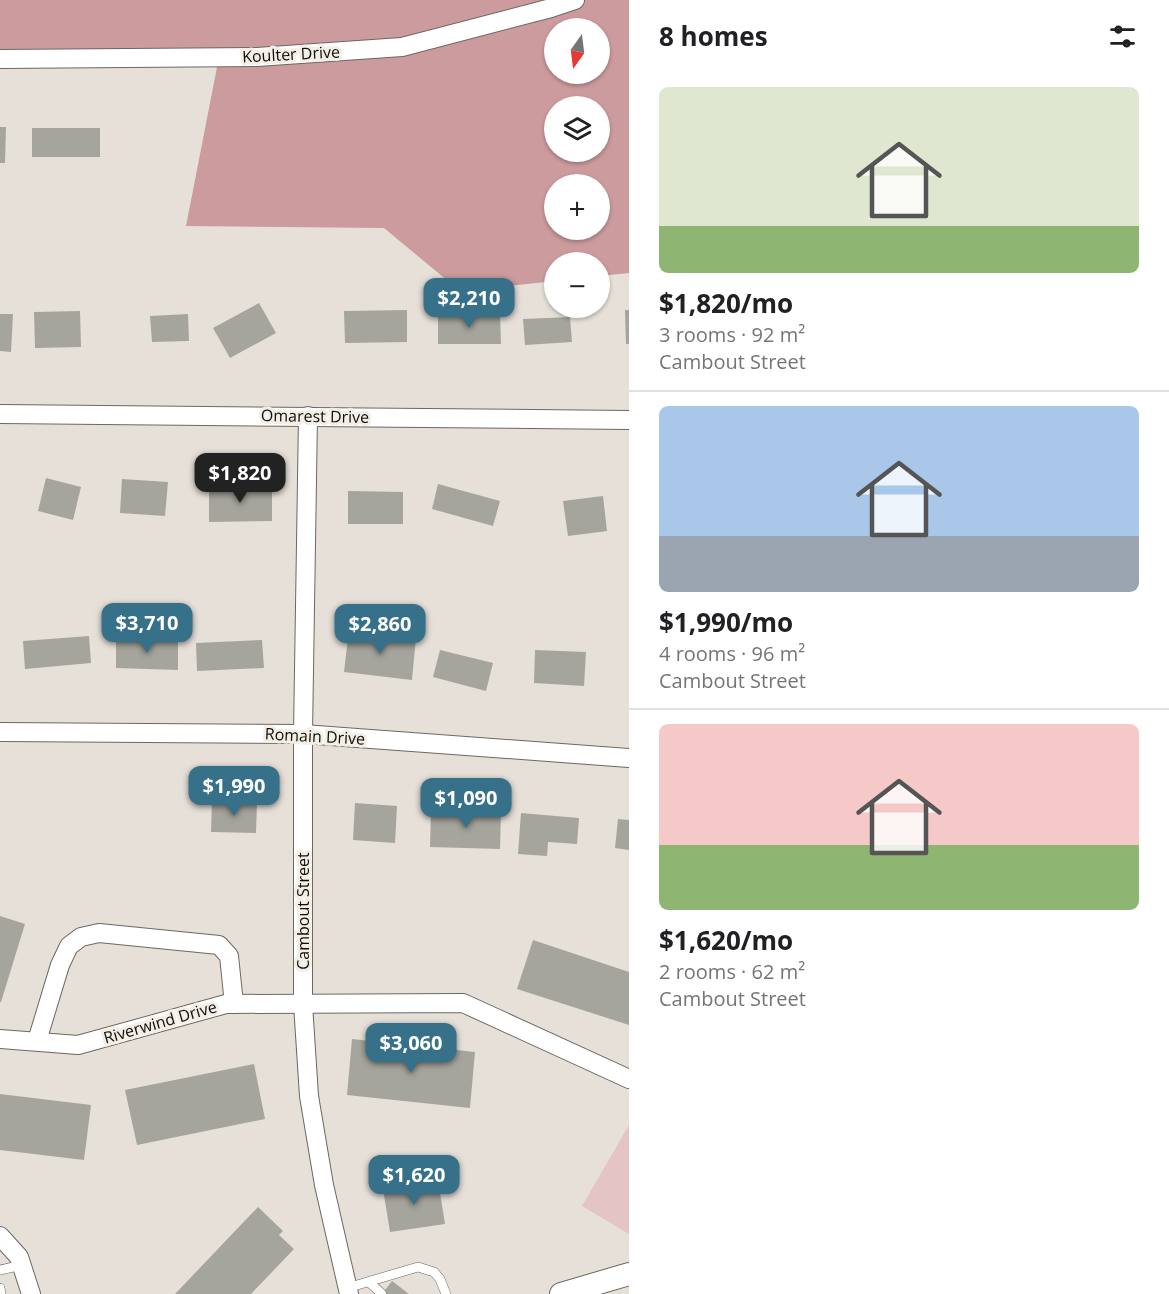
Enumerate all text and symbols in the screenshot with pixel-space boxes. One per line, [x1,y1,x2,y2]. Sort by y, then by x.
north arrow [544,18,610,84]
map controls [544,18,610,318]
text: 8 homes [659,18,768,54]
icon: filters [1106,20,1139,53]
street label: Koulter Drive [242,40,340,68]
button: layers [544,96,610,162]
icon: home [845,126,953,234]
button: + [544,174,610,240]
button: − [544,252,610,318]
pin: $2,210 [420,278,518,329]
text: $2,210 [438,284,500,311]
text: $1,820/mo [659,285,793,321]
text: 3 rooms · 92 m² [659,321,805,348]
text: Cambout Street [659,348,806,375]
street label: Omarest Drive [261,404,369,428]
icon: home [845,445,953,553]
pin: $1,820 [191,453,289,504]
text: $1,820 [209,459,271,486]
pin: $3,710 [98,603,196,654]
pin: $2,860 [331,604,429,655]
text: $1,990/mo [659,604,793,640]
text: $3,710 [116,609,178,636]
text: $2,860 [349,610,411,637]
text: 4 rooms · 96 m² [659,640,805,667]
text: Cambout Street [659,667,806,694]
street label: Romain Drive [264,722,366,750]
icon: home [845,763,953,871]
pin: $1,990 [185,766,283,817]
text: $1,990 [203,772,265,799]
pin: $1,090 [417,778,515,829]
text: $1,090 [435,784,497,811]
street label: Cambout Street [292,852,314,970]
text: $1,620/mo [659,922,793,958]
text: 2 rooms · 62 m² [659,958,805,985]
text: Cambout Street [659,985,806,1012]
street label: Riverwind Drive [101,995,219,1049]
pin: $3,060 [362,1023,460,1074]
text: $3,060 [380,1029,442,1056]
pin: $1,620 [365,1155,463,1206]
text: $1,620 [383,1161,445,1188]

